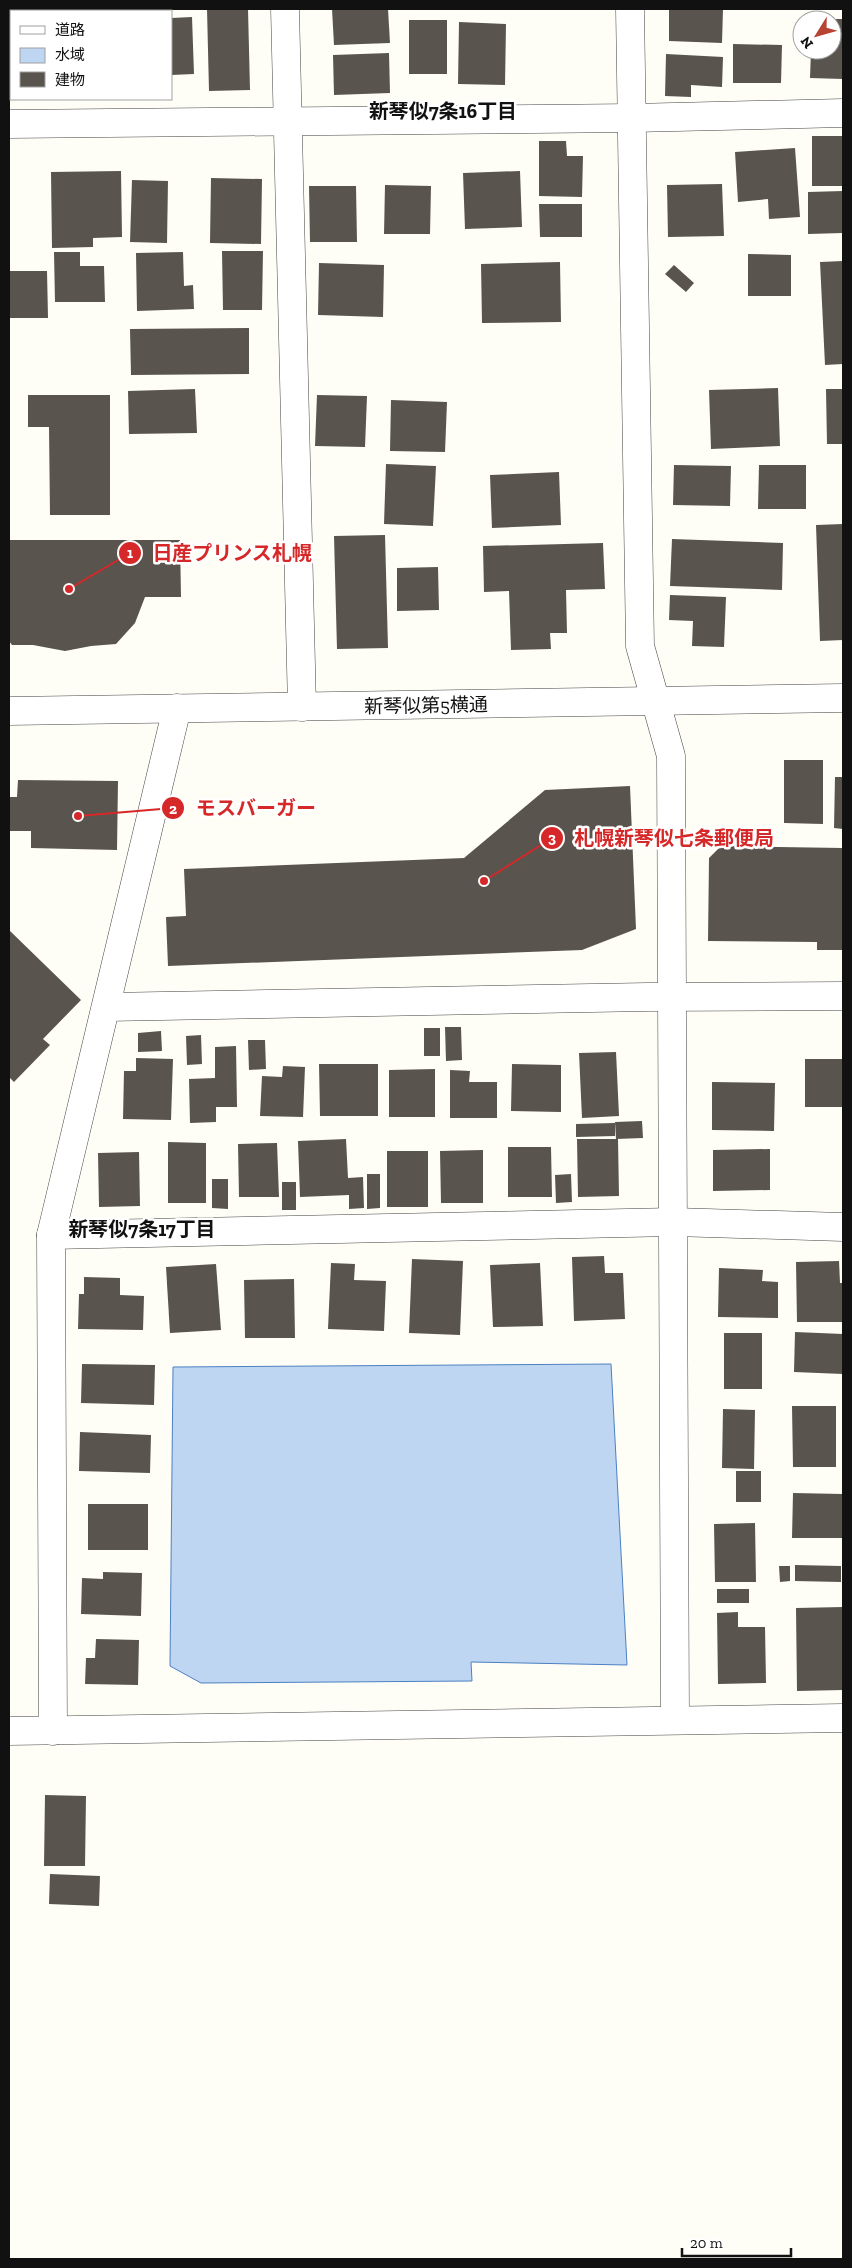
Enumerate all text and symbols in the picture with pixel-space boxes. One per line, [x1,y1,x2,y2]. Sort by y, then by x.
legend [10,10,172,100]
north arrow [792,10,842,60]
text: 道路 [55,21,85,39]
text: N [797,33,817,52]
text: 水域 [55,46,85,64]
text: 建物 [55,71,85,89]
district label: 新琴似7条16丁目 [369,99,517,123]
callout: 日産プリンス札幌 [117,535,322,570]
text: 日産プリンス札幌 [152,541,312,565]
text: 1 [127,544,133,562]
street label: 新琴似第5横通 [364,693,488,718]
callout: モスバーガー [161,791,326,826]
text: モスバーガー [196,796,316,820]
text: 2 [169,800,177,818]
callout: 札幌新琴似七条郵便局 [539,820,784,855]
text: 札幌新琴似七条郵便局 [574,826,774,850]
text: 3 [548,829,556,847]
district label: 新琴似7条17丁目 [68,1217,216,1241]
scale bar [682,2226,791,2258]
text: 20 m [690,2234,723,2252]

